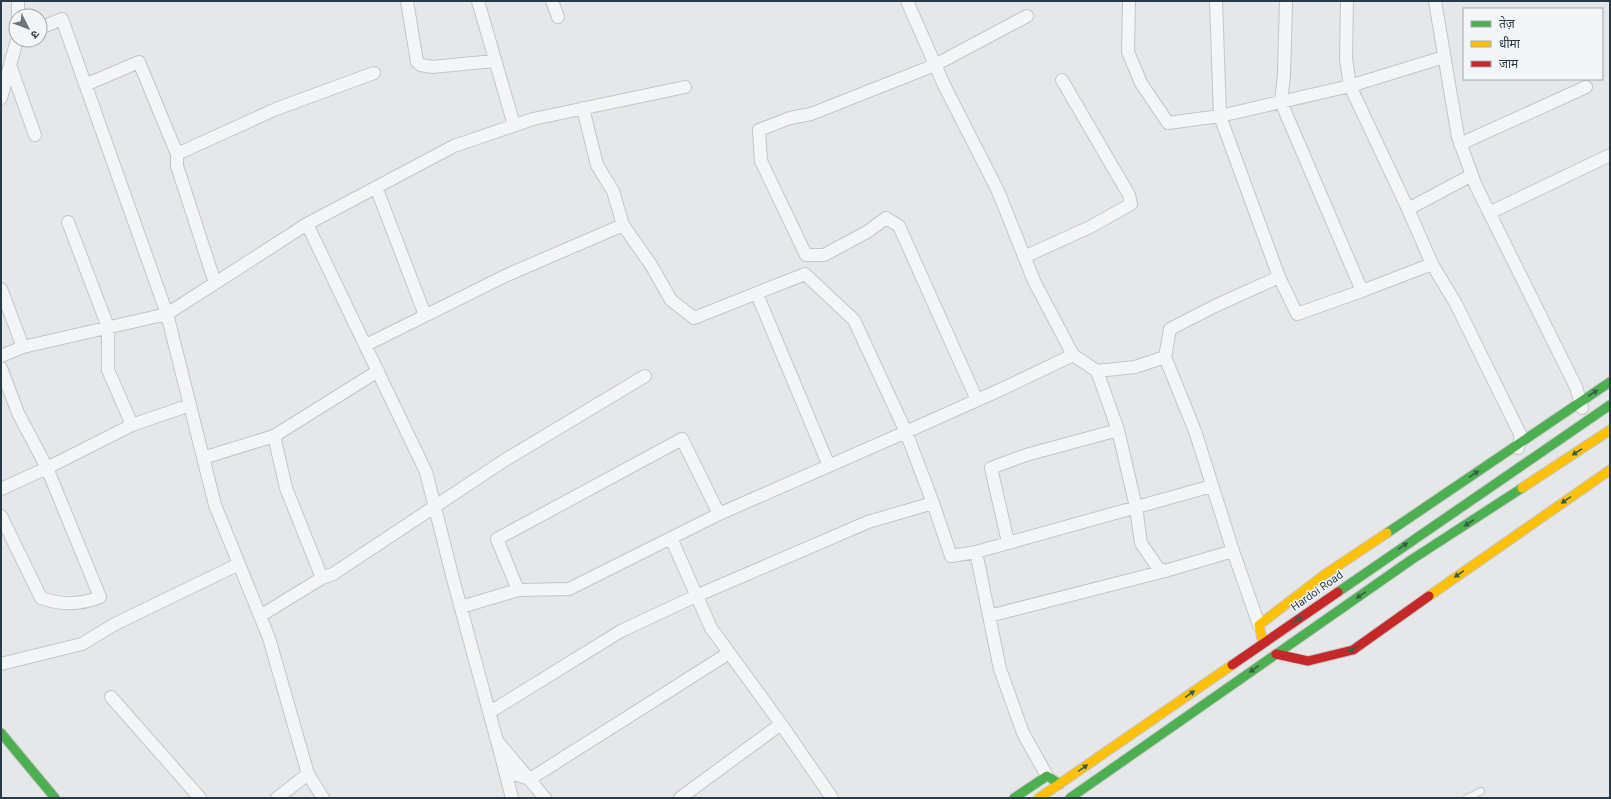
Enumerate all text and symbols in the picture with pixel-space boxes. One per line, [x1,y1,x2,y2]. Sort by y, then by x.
north arrow [8,8,48,48]
legend [1463,8,1603,80]
text: तेज़ [1499,16,1516,31]
text: उ [28,28,42,42]
text: धीमा [1499,36,1521,51]
text: जाम [1499,57,1519,71]
one-way arrow [1588,389,1598,397]
one-way arrow [1571,448,1583,455]
one-way arrow [1469,470,1479,478]
one-way arrow [1561,496,1572,504]
one-way arrow [1463,519,1474,526]
one-way arrow [1398,542,1409,550]
street label: Hardoi Road [1288,568,1346,614]
one-way arrow [1454,570,1465,578]
one-way arrow [1355,591,1366,599]
one-way arrow [1291,616,1302,624]
one-way arrow [1348,646,1359,652]
one-way arrow [1248,666,1260,673]
one-way arrow [1184,690,1195,698]
one-way arrow [1078,764,1088,772]

